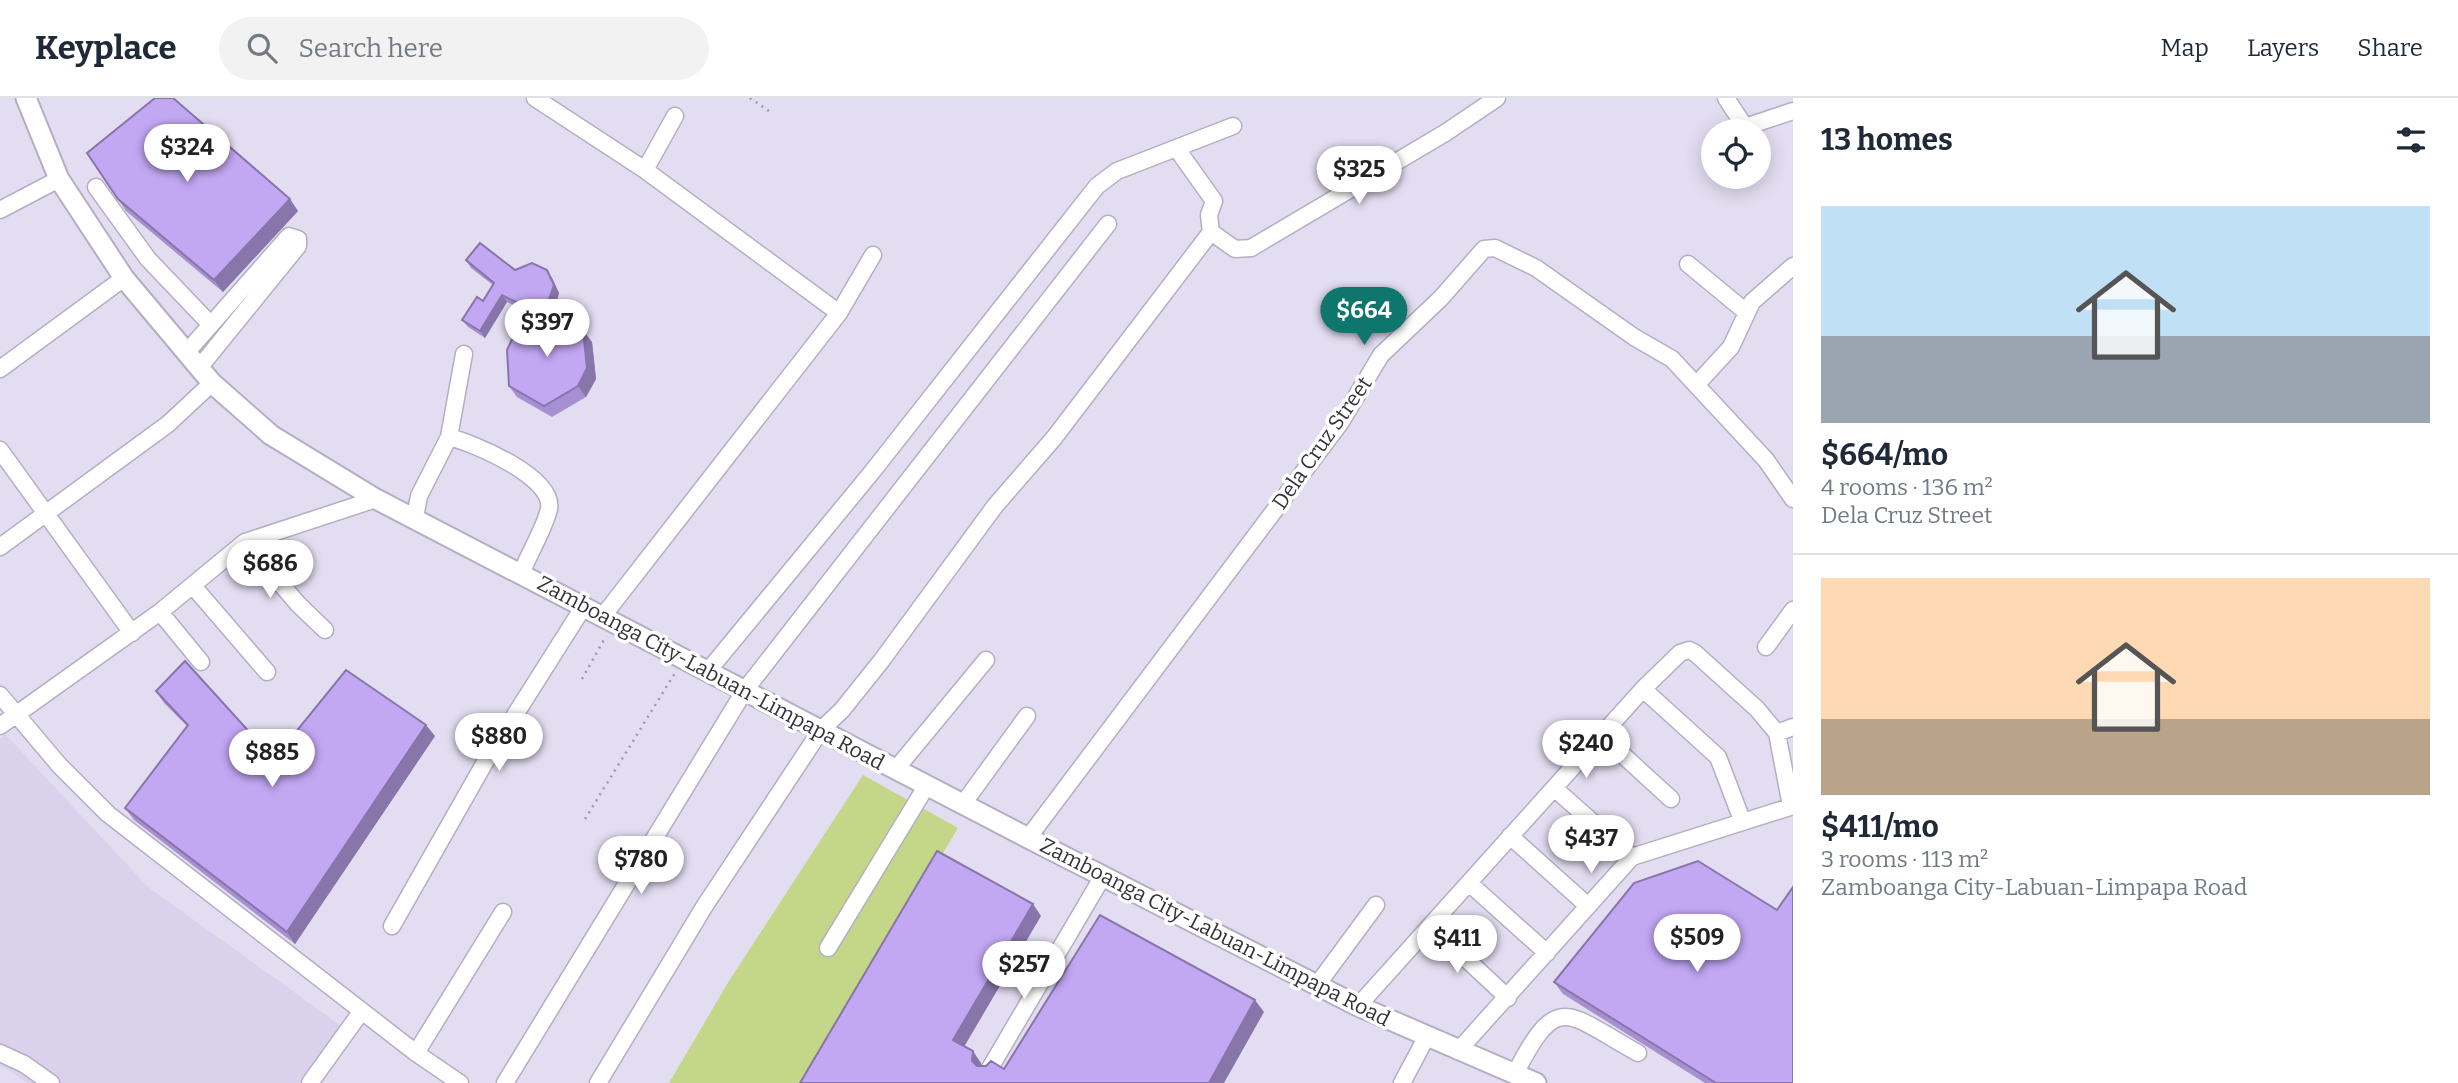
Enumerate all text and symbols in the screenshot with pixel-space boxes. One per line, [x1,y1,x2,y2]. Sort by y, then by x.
search box [219,17,709,80]
text: Keyplace [35,28,177,68]
icon: search [243,29,281,67]
text: Search here [299,33,443,64]
text: Map [2161,34,2209,62]
text: Layers [2247,34,2319,62]
text: Share [2357,34,2423,62]
map controls [1701,119,1771,189]
button: locate [1701,119,1771,189]
icon: filters [2392,121,2430,159]
text: 13 homes [1821,122,1953,158]
pin: $324 [146,125,228,184]
text: $324 [160,133,214,161]
pin: $325 [1318,146,1400,206]
text: $325 [1333,155,1385,183]
icon: home [2063,252,2189,378]
pin: $664 [1323,288,1405,347]
text: $664 [1336,296,1392,324]
pin: $397 [506,300,588,359]
text: $397 [521,308,573,336]
street label: Dela Cruz Street [1266,371,1378,515]
text: $664/mo [1821,437,1948,473]
text: 4 rooms · 136 m² [1821,473,1993,501]
text: Dela Cruz Street [1821,501,1992,529]
pin: $686 [229,540,311,600]
text: $686 [243,549,298,577]
street label: Zamboanga City-Labuan-Limpapa Road [533,570,889,776]
icon: home [2063,624,2189,750]
pin: $880 [458,714,540,773]
pin: $240 [1545,720,1627,780]
text: $880 [471,722,527,750]
text: $240 [1558,729,1614,757]
pin: $885 [231,730,313,789]
text: $885 [245,738,299,766]
text: $411/mo [1821,809,1939,845]
pin: $437 [1550,816,1632,875]
text: $437 [1564,824,1618,852]
street label: Zamboanga City-Labuan-Limpapa Road [1036,832,1394,1032]
pin: $780 [600,836,682,896]
text: $780 [614,845,668,873]
text: 3 rooms · 113 m² [1821,845,1988,873]
text: Zamboanga City-Labuan-Limpapa Road [1821,873,2247,901]
pin: $509 [1656,914,1738,974]
pin: $411 [1416,916,1498,975]
text: $509 [1670,923,1724,951]
text: $411 [1433,924,1481,952]
pin: $257 [983,942,1065,1001]
text: $257 [998,950,1050,978]

